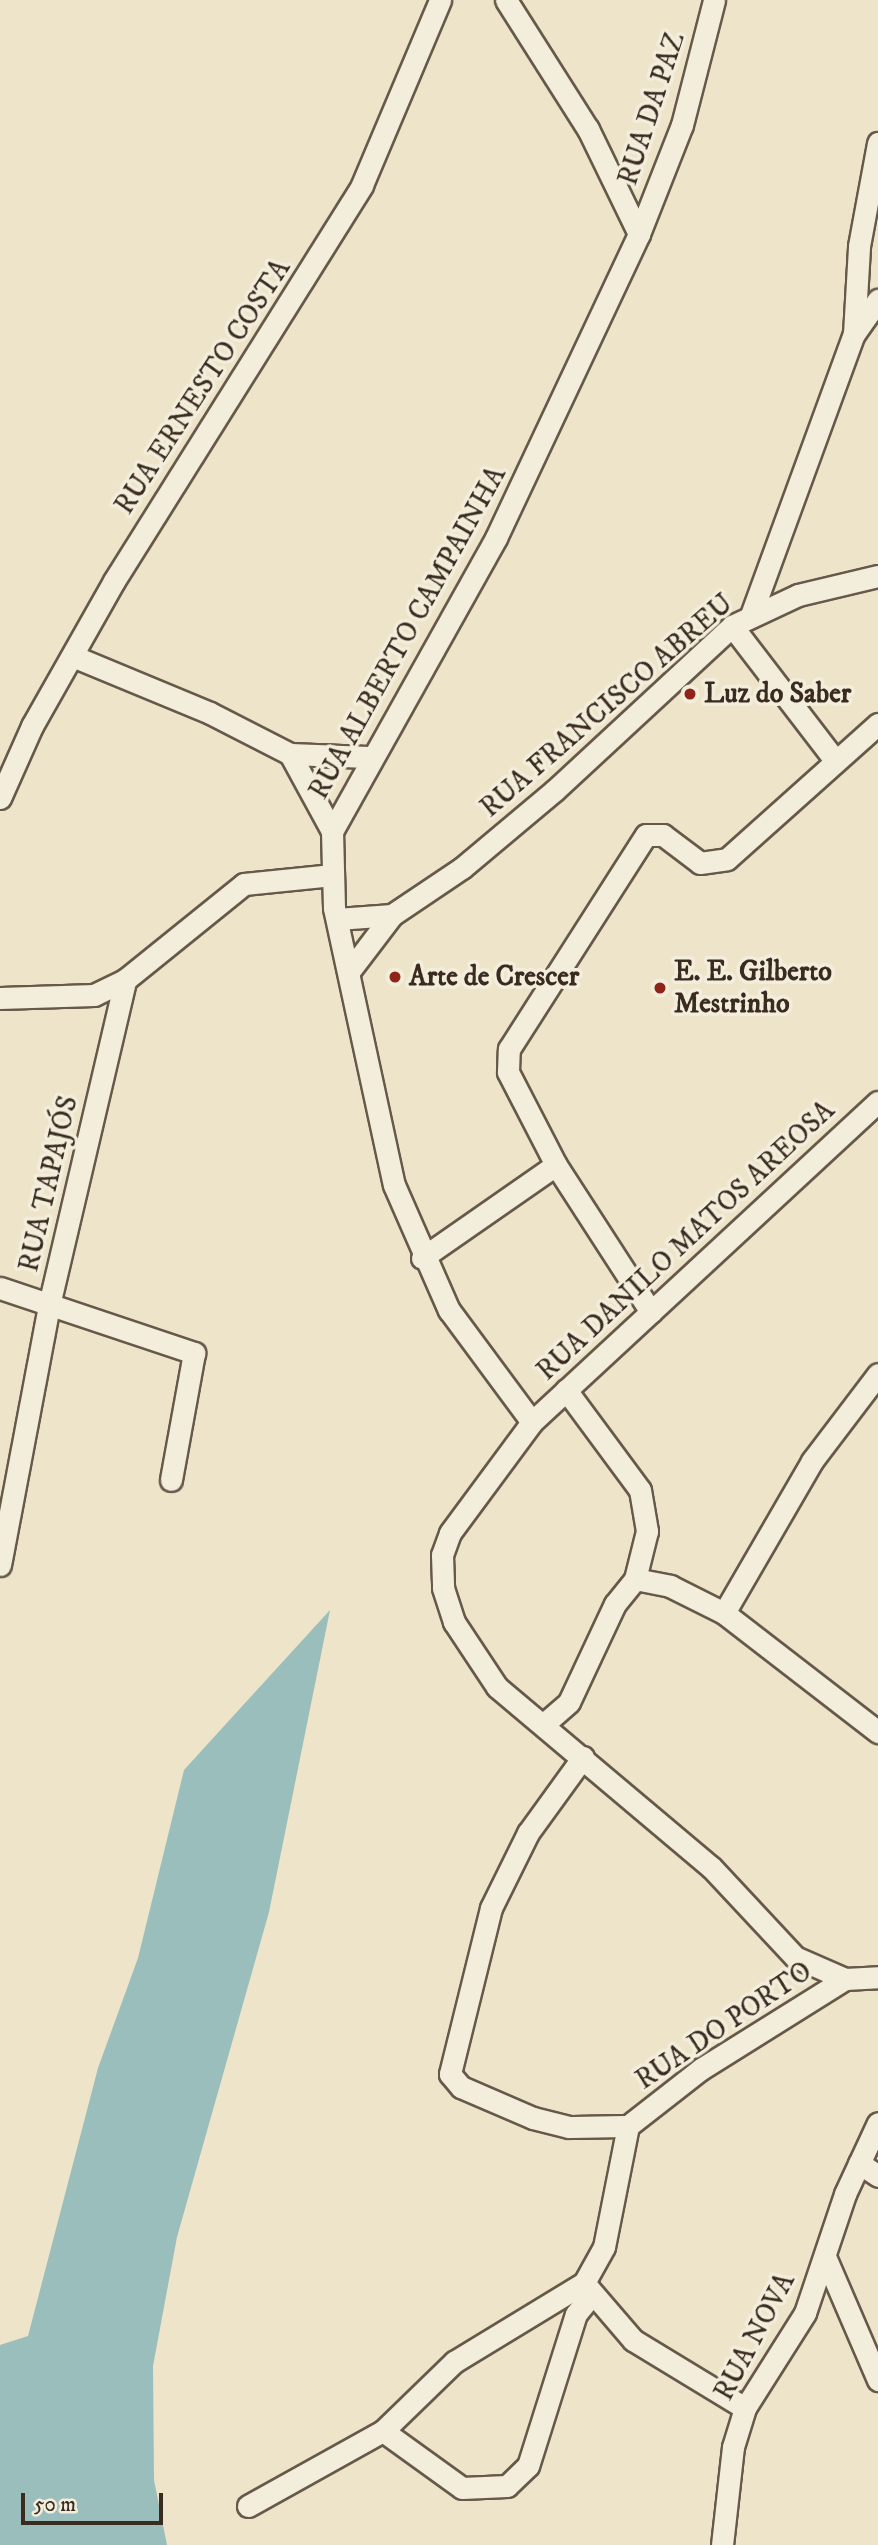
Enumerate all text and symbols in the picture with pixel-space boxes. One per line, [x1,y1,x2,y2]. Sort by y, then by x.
street label: RUA DA PAZ [612,28,692,190]
street label: RUA ERNESTO COSTA [108,253,298,521]
street label: RUA ALBERTO CAMPAINHA [302,461,514,805]
street label: RUA FRANCISCO ABREU [474,587,740,825]
place label: Luz do Saber [704,677,851,711]
marker: Luz do Saber [682,686,698,702]
place label: E. E. Gilberto Mestrinho [674,955,832,1021]
place label: Arte de Crescer [409,960,579,994]
marker: Arte de Crescer [387,969,403,985]
marker: E. E. Gilberto Mestrinho [652,980,668,996]
street label: RUA TAPAJÓS [12,1093,86,1275]
street label: RUA DANILO MATOS AREOSA [530,1094,842,1388]
street label: RUA DO PORTO [630,1955,818,2097]
street label: RUA NOVA [707,2268,803,2406]
scale bar [24,2478,166,2522]
text: 50 m [34,2492,76,2518]

